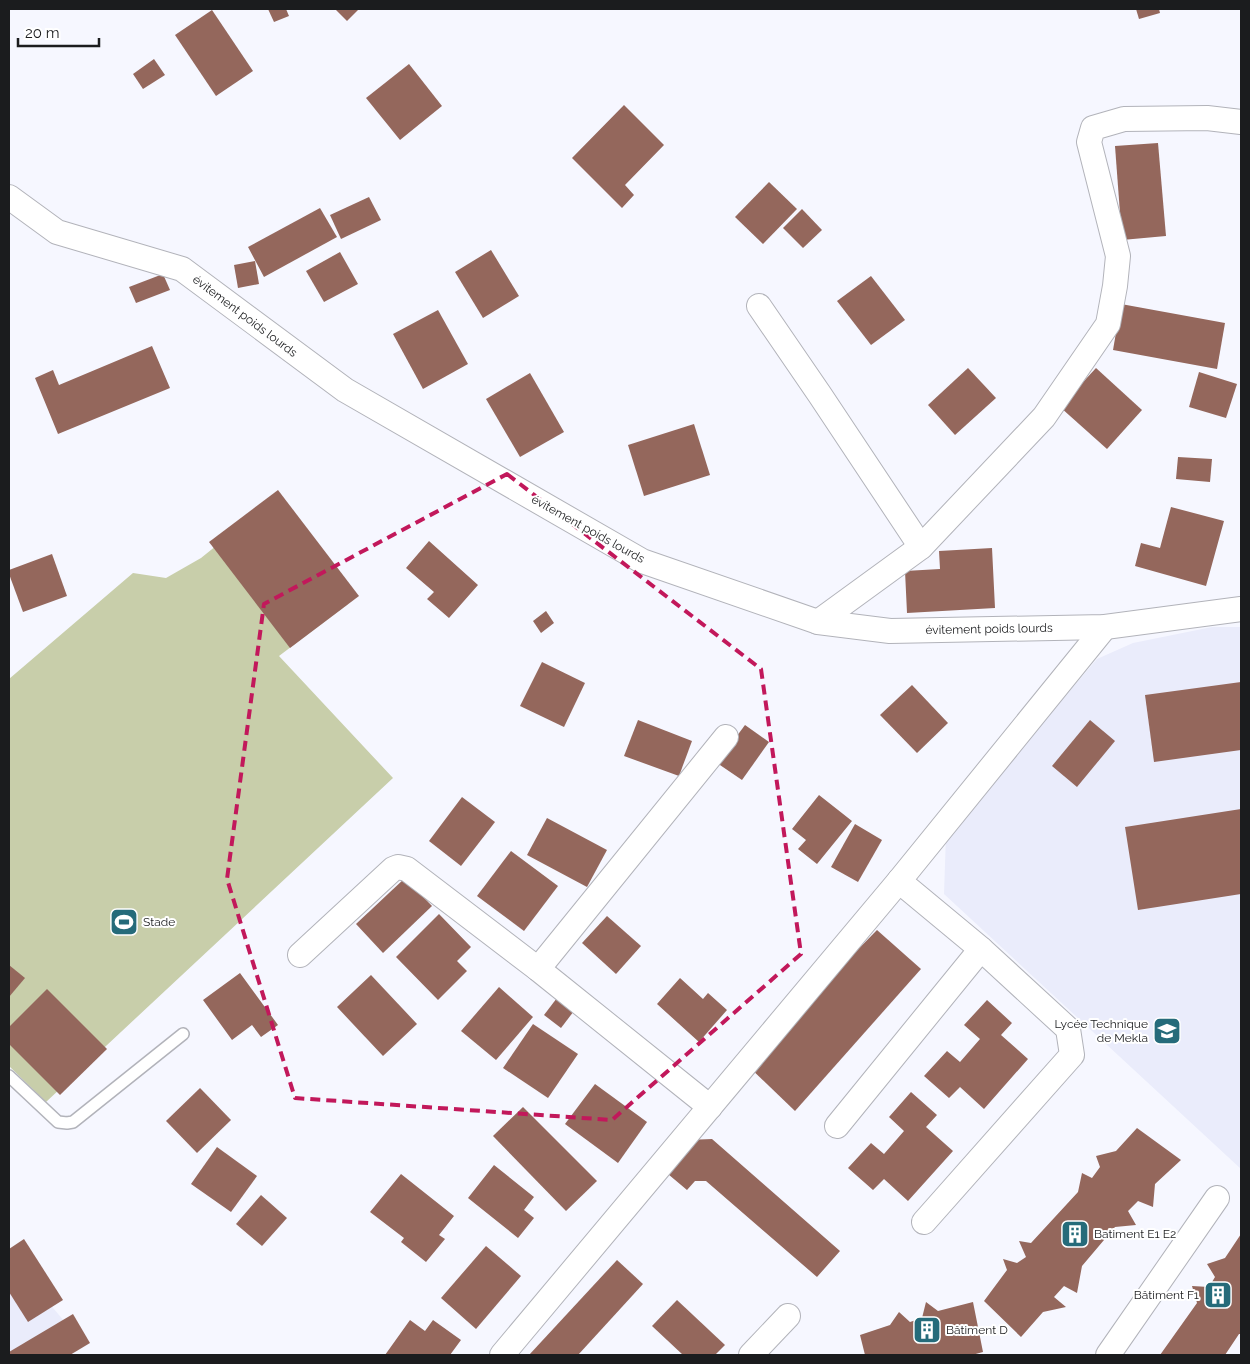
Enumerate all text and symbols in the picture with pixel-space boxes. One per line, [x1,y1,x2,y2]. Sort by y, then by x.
scale bar [18,15,99,47]
text: 20 m [25,24,60,42]
street label: évitement poids lourds [190,272,300,360]
street label: évitement poids lourds [529,492,647,566]
street label: évitement poids lourds [925,621,1053,637]
sports icon: Stade [109,907,139,937]
place label: Stade [143,915,175,929]
school or university icon: Lycée Technique de Mekla [1152,1016,1182,1046]
place label: Lycée Technique de Mekla [1055,1017,1148,1045]
building icon: Batiment E1 E2 [1060,1219,1090,1249]
place label: Batiment E1 E2 [1094,1227,1176,1241]
building icon: Bâtiment F1 [1203,1280,1233,1310]
place label: Bâtiment F1 [1134,1288,1199,1302]
building icon: Bâtiment D [912,1315,942,1345]
place label: Bâtiment D [946,1323,1008,1337]

